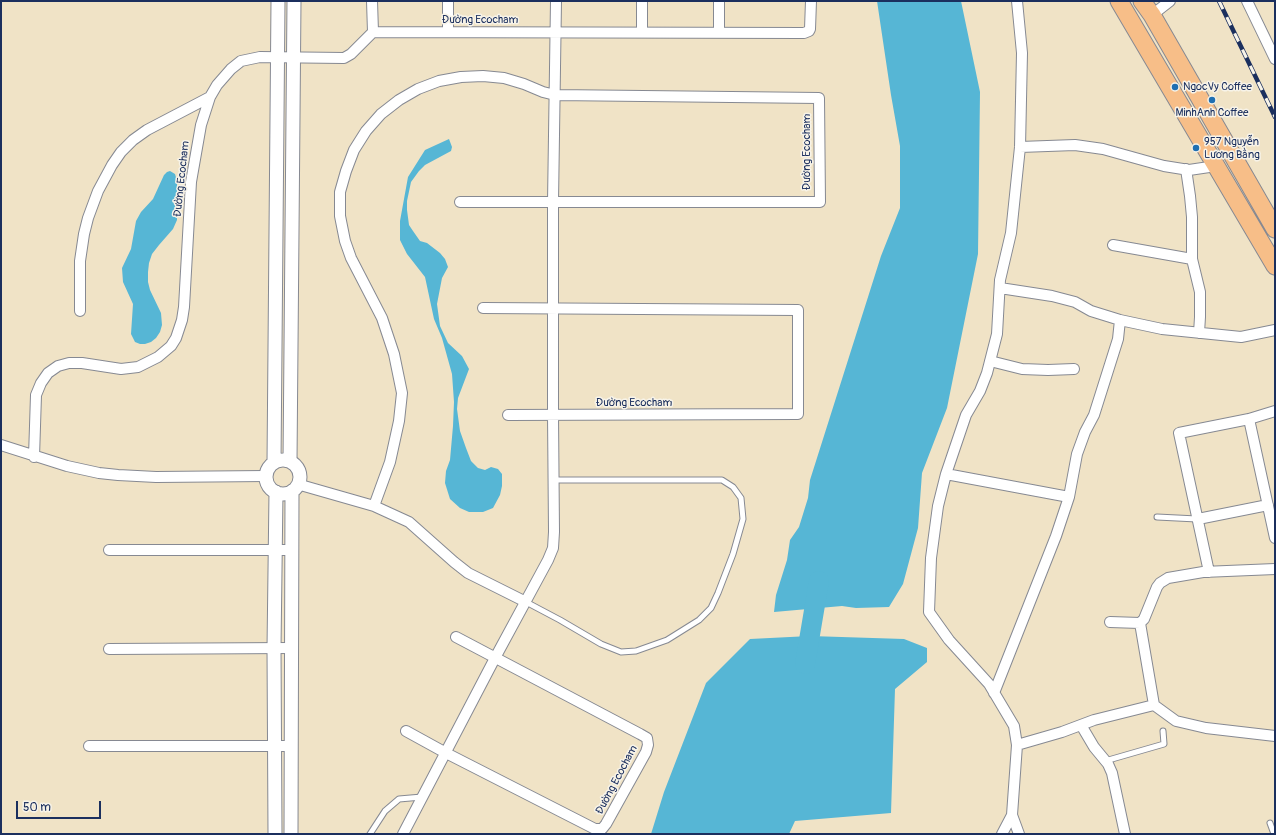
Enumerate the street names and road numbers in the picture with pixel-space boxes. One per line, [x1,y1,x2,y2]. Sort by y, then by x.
street label: Đường Ecocham [442,13,518,27]
street label: Đường Ecocham [800,114,814,190]
street label: Đường Ecocham [171,140,193,218]
street label: Đường Ecocham [596,396,672,410]
street label: Đường Ecocham [593,743,641,817]

